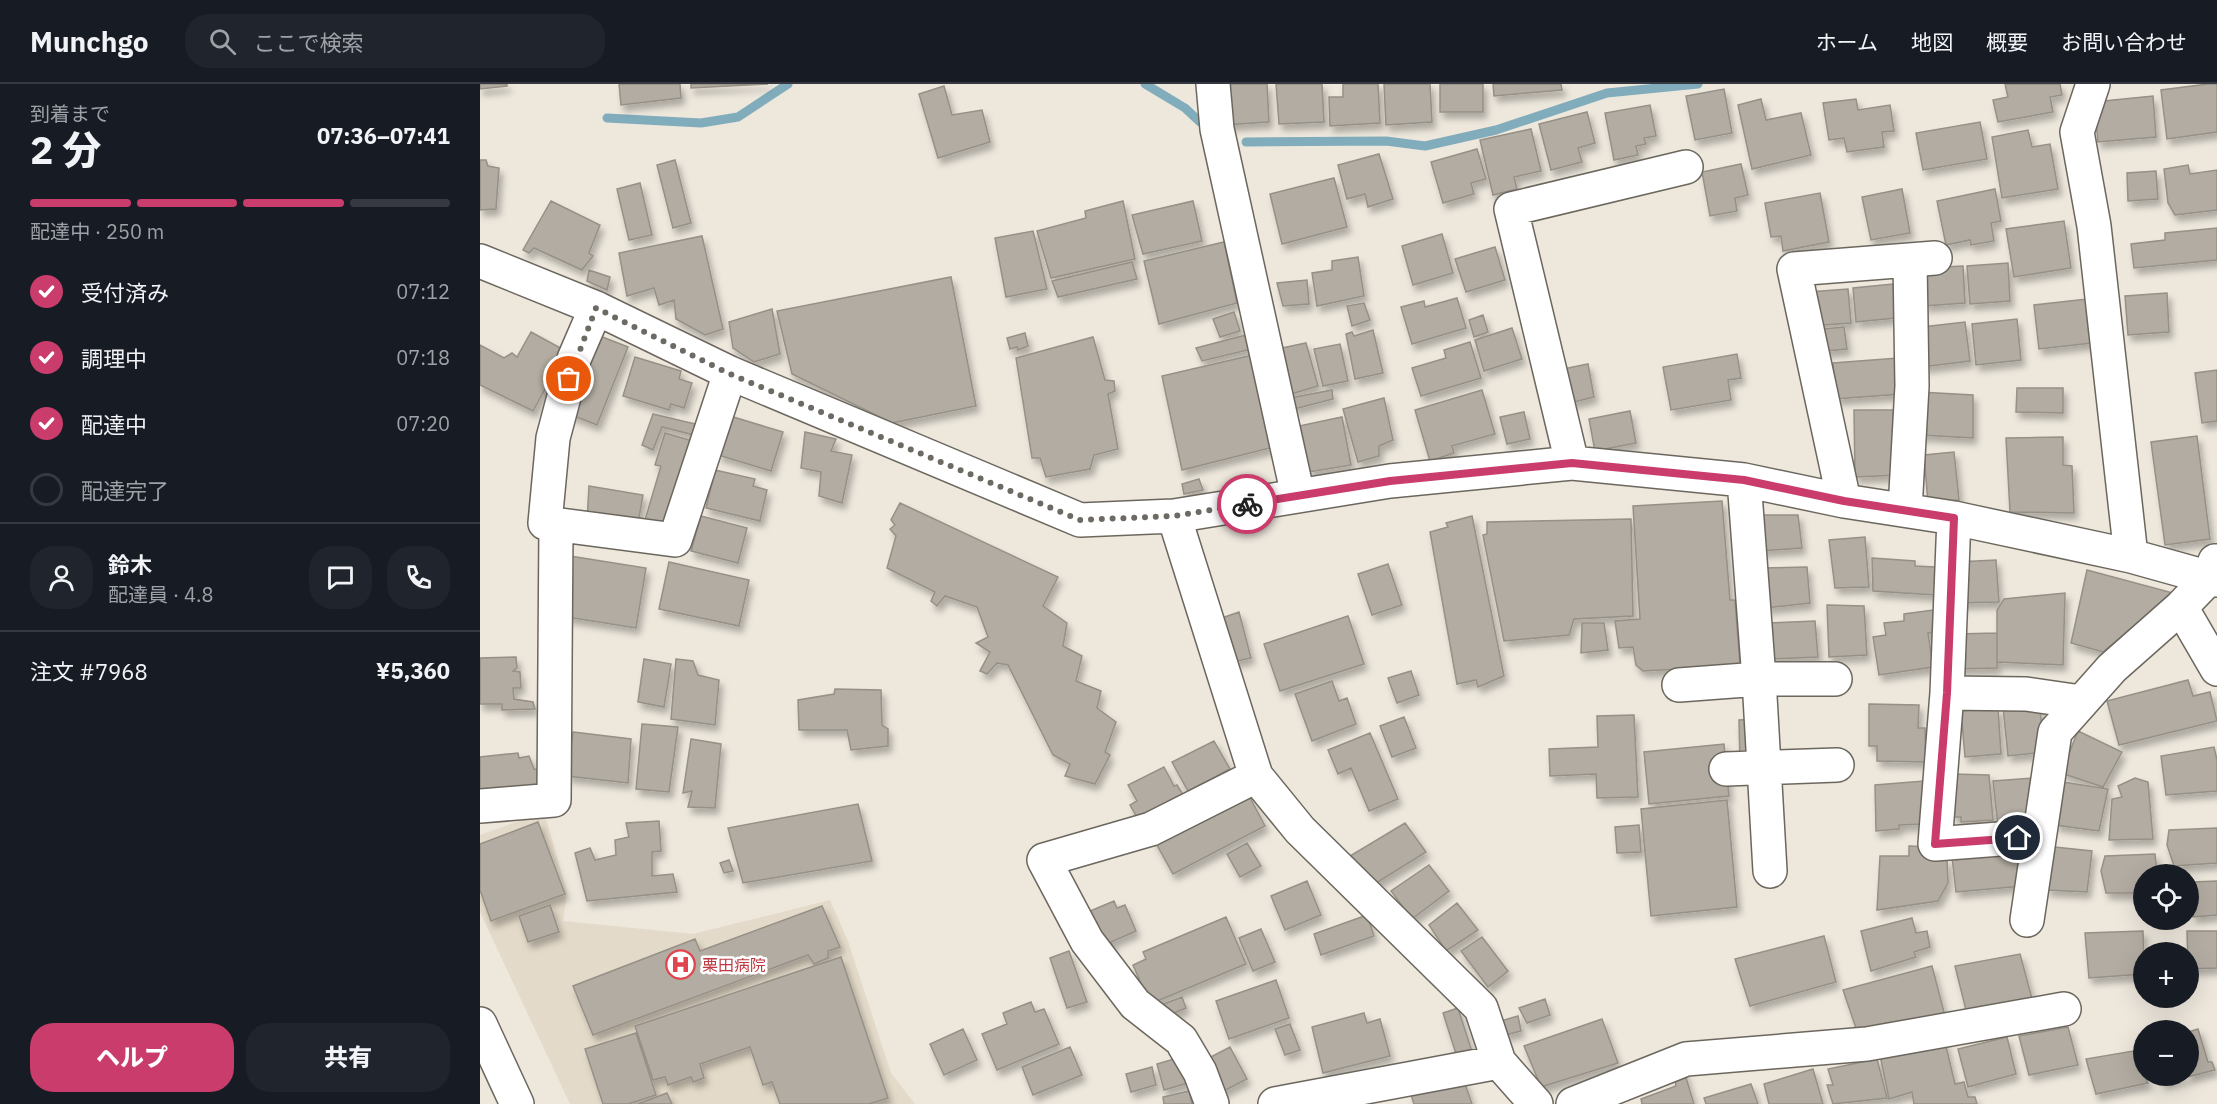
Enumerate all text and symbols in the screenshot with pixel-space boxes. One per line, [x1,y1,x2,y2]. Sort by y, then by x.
search box [185,14,605,68]
text: Munchgo [30,23,149,60]
icon: search [206,25,239,58]
text: ここで検索 [254,28,364,57]
text: ホーム [1816,28,1878,56]
text: 地図 [1911,28,1953,56]
text: 概要 [1986,28,2028,56]
text: お問い合わせ [2061,28,2187,56]
text: 到着まで [30,100,110,127]
text: 07:36–07:41 [317,121,450,150]
text: 2 分 [30,124,102,175]
text: 配達中 · 250 m [30,218,164,245]
icon: check [30,275,63,308]
text: 受付済み [81,278,169,307]
text: 07:12 [396,278,450,305]
icon: check [30,341,63,374]
text: 調理中 [81,344,147,373]
text: 07:18 [396,344,450,371]
pin [543,353,594,404]
icon: bag [552,362,585,395]
icon: check [30,407,63,440]
text: 配達中 [81,410,147,439]
text: 07:20 [396,410,450,437]
courier [1217,474,1277,534]
text: 配達完了 [81,476,169,505]
icon: bike [1231,488,1264,521]
button: person [30,546,93,609]
button: chat [309,546,372,609]
button: phone [387,546,450,609]
text: 鈴木 [108,550,152,579]
text: 配達員 · 4.8 [108,581,213,608]
text: ¥5,360 [376,656,450,685]
text: 注文 #7968 [30,657,148,686]
pin [1992,812,2043,863]
icon: home [2001,821,2034,854]
map controls [2133,864,2199,1086]
button: locate [2133,864,2199,930]
button: + [2133,942,2199,1008]
hospital icon: 栗田病院 [665,949,697,981]
place label: 栗田病院 [702,955,766,975]
button: − [2133,1020,2199,1086]
button: ヘルプ [30,1023,234,1092]
button: 共有 [246,1023,450,1092]

